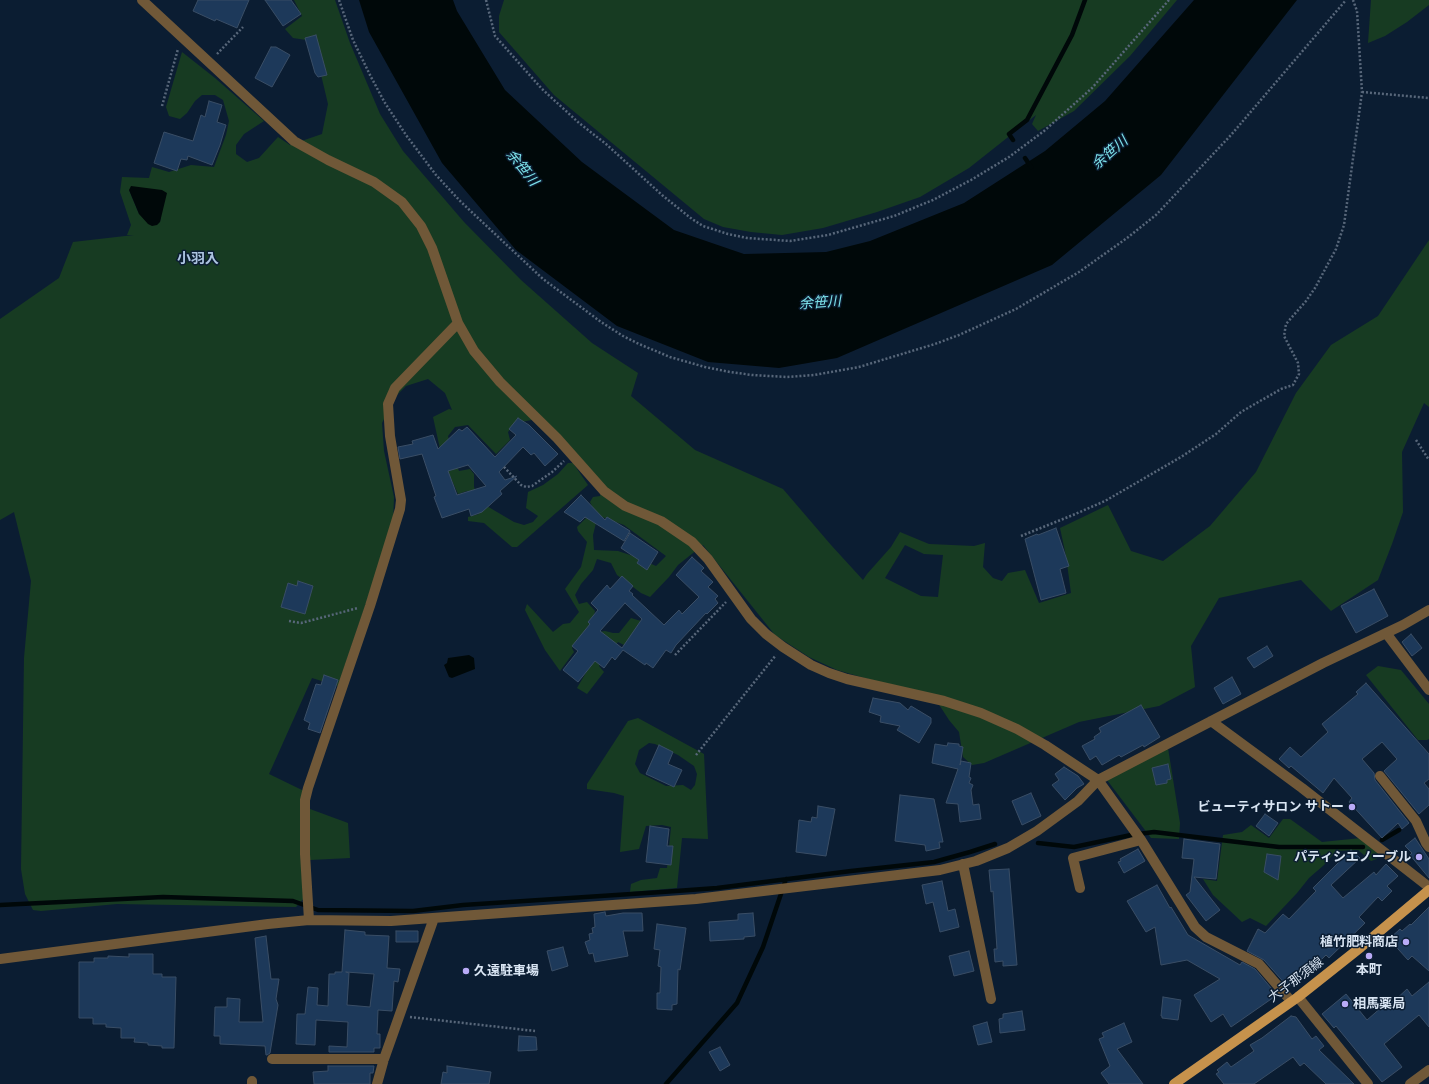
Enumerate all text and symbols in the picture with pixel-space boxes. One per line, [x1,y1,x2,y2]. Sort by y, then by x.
water label: 余笹川 [1089,133,1131,173]
water label: 余笹川 [502,146,542,190]
district label: 小羽入 [177,251,219,267]
water label: 余笹川 [798,293,842,313]
place label: ビューティサロン サトー [1198,799,1344,815]
marker: ビューティサロン サトー [1347,802,1357,812]
place label: パティシエノーブル [1294,849,1411,865]
marker: パティシエノーブル [1414,852,1424,862]
place label: 植竹肥料商店 [1320,934,1398,950]
marker: 植竹肥料商店 [1401,937,1411,947]
marker: 本町 [1364,951,1374,961]
street label: 大子那須線 [1265,954,1327,1006]
place label: 本町 [1356,962,1382,978]
place label: 久遠駐車場 [474,963,539,979]
marker: 久遠駐車場 [461,966,471,976]
place label: 相馬薬局 [1353,996,1405,1012]
marker: 相馬薬局 [1340,999,1350,1009]

